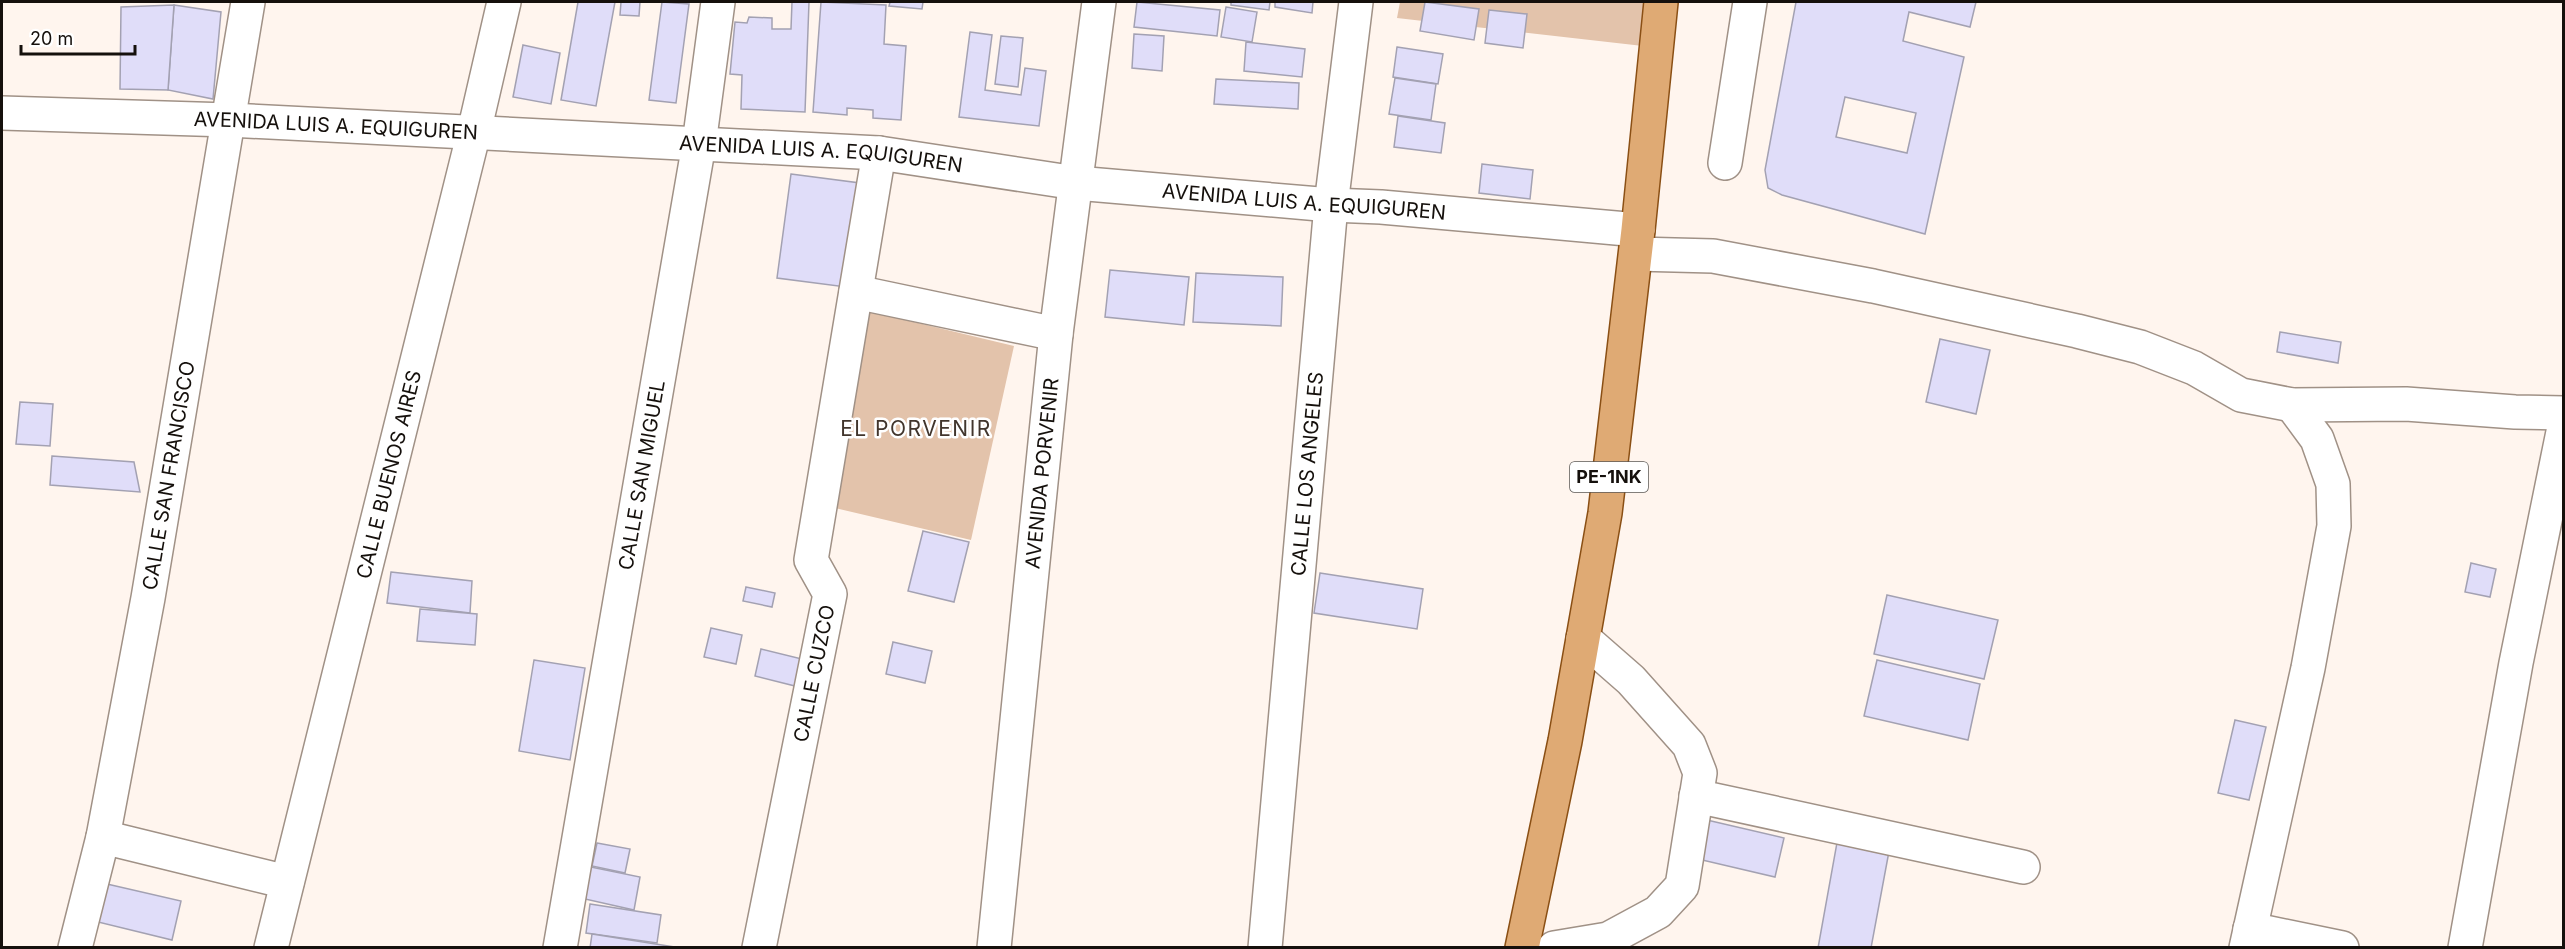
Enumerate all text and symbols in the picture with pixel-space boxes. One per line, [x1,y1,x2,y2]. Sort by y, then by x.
scale bar [21,18,135,56]
text: 20 m [30,28,73,49]
street label: AVENIDA LUIS A. EQUIGUREN [193,107,478,145]
street label: AVENIDA LUIS A. EQUIGUREN [678,131,964,178]
street label: AVENIDA LUIS A. EQUIGUREN [1161,178,1447,225]
street label: CALLE SAN FRANCISCO [138,359,200,592]
street label: CALLE BUENOS AIRES [351,368,426,581]
street label: CALLE LOS ANGELES [1286,371,1328,577]
street label: AVENIDA PORVENIR [1020,377,1064,570]
street label: CALLE SAN MIGUEL [614,378,670,572]
district label: EL PORVENIR [840,416,992,441]
road number: PE-1NK [1570,462,1648,492]
street label: CALLE CUZCO [789,603,840,744]

